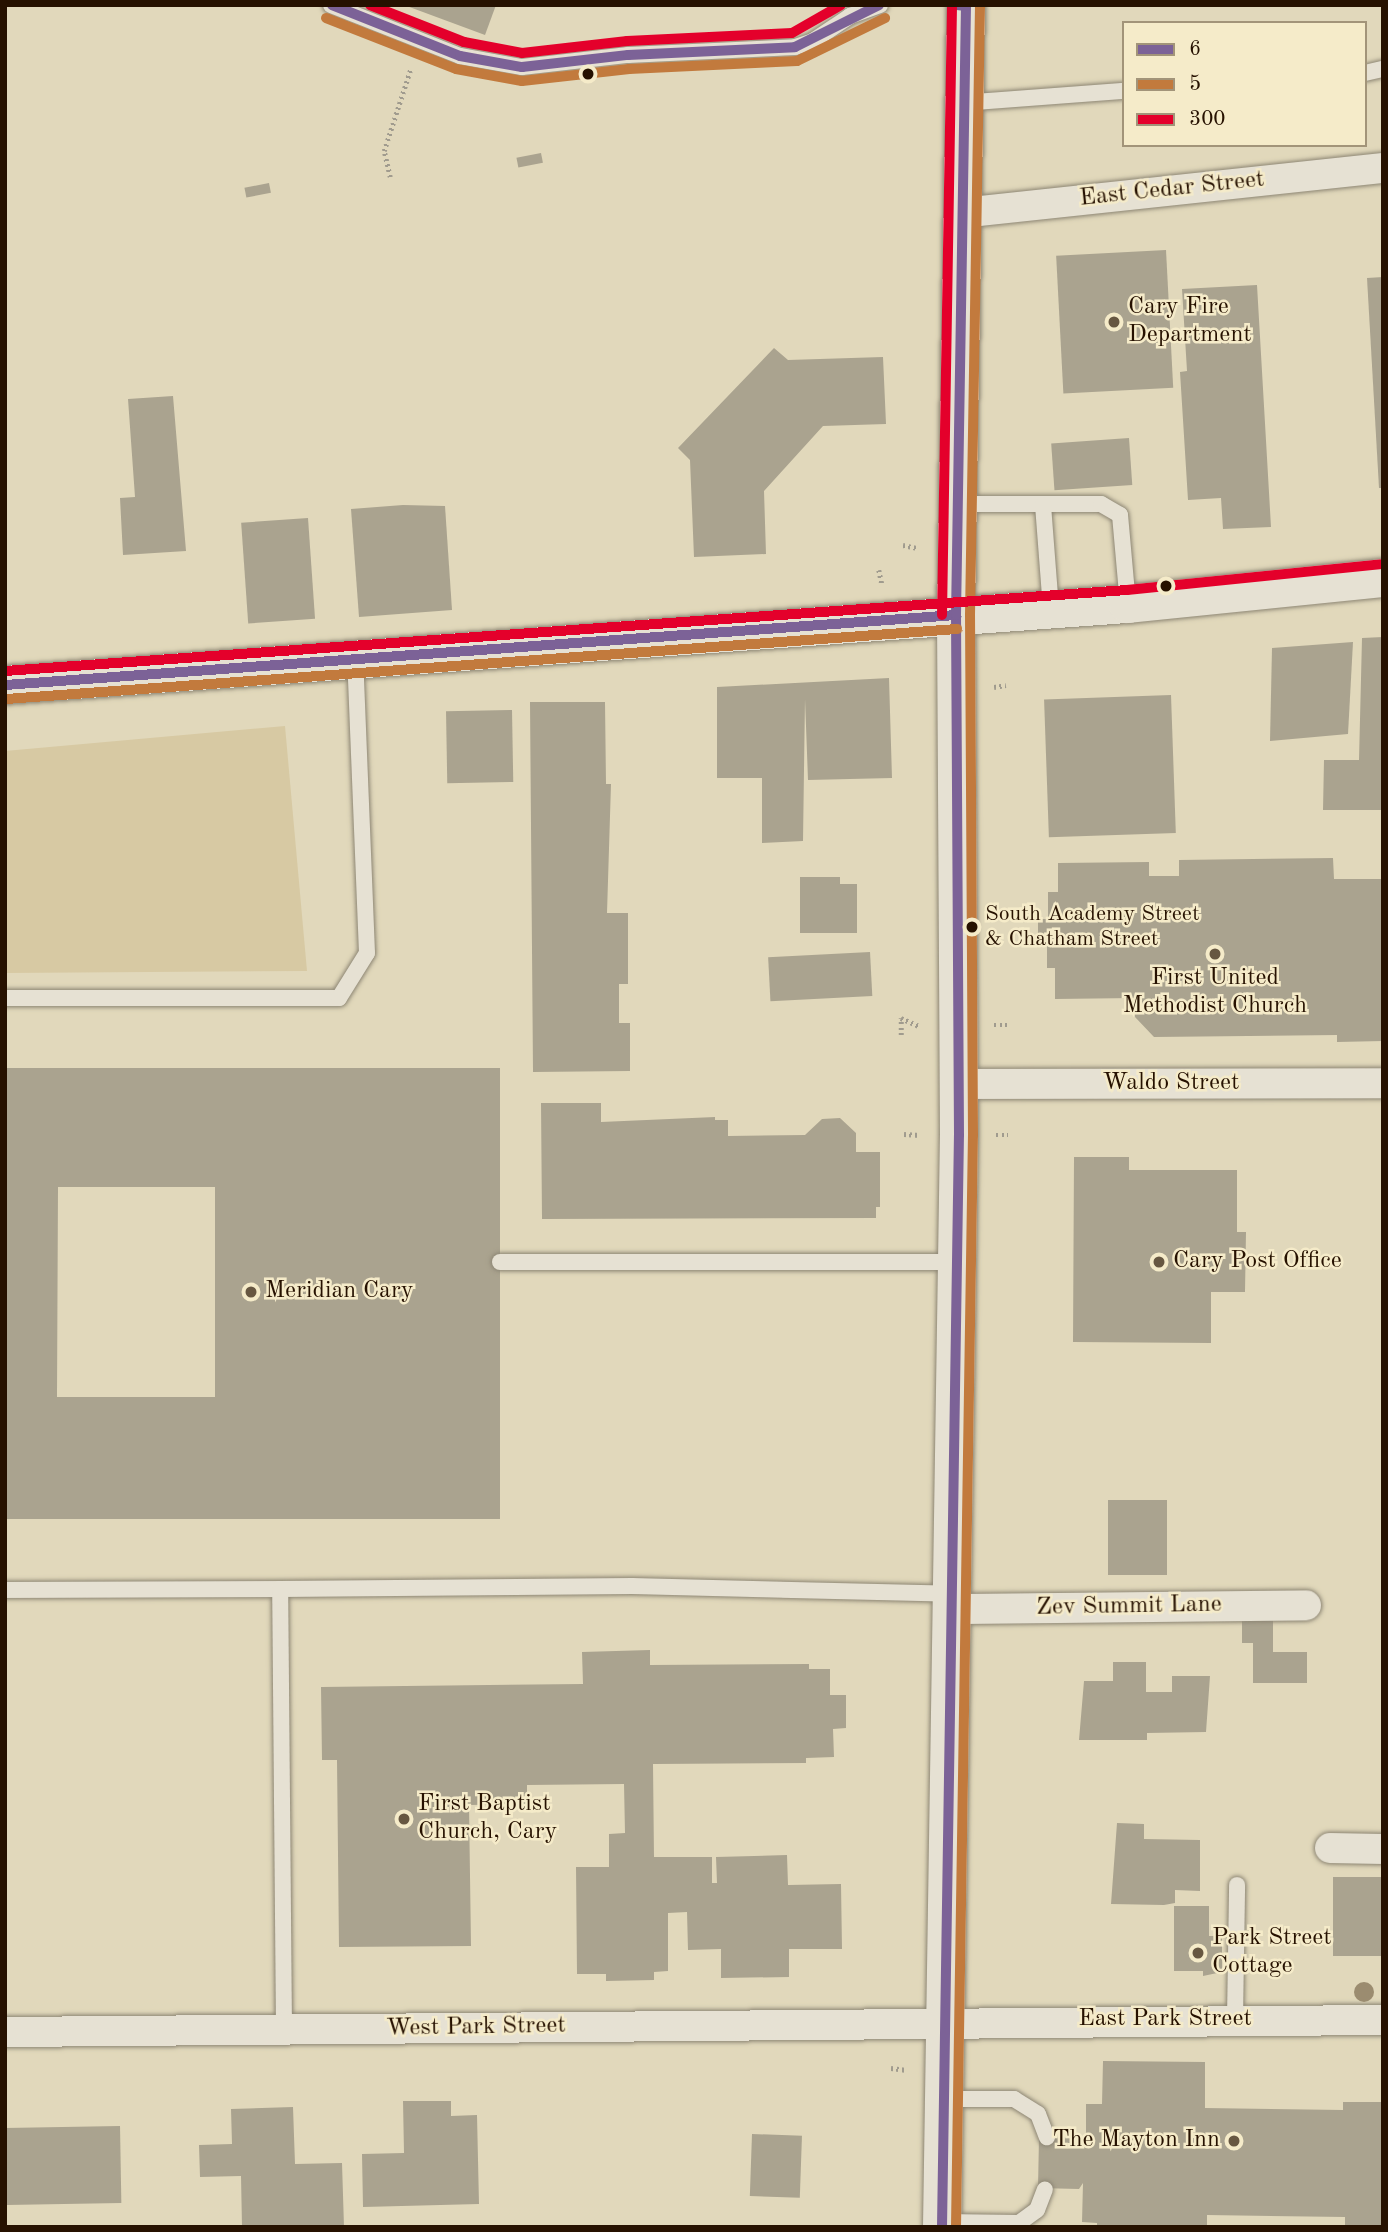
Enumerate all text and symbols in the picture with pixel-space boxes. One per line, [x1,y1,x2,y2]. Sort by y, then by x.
legend [1122,21,1367,147]
text: 6 [1189,39,1201,60]
unlabelled marker [581,67,595,81]
text: 5 [1189,74,1201,95]
text: 300 [1189,109,1226,130]
street label: East Cedar Street [1078,166,1266,214]
place label: Cary Fire Department [1128,294,1252,350]
marker: Cary Fire Department [1106,314,1122,330]
unlabelled marker [1159,579,1173,593]
place label: South Academy Street & Chatham Street [985,901,1200,953]
marker: South Academy Street & Chatham Street [965,920,979,934]
marker: First United Methodist Church [1207,946,1223,962]
place label: First United Methodist Church [1123,965,1307,1021]
street label: Waldo Street [1103,1070,1239,1098]
place label: Cary Post Office [1173,1248,1342,1276]
marker: Cary Post Office [1151,1254,1167,1270]
place label: Meridian Cary [265,1278,414,1306]
marker: Meridian Cary [243,1284,259,1300]
street label: Zev Summit Lane [1036,1591,1222,1623]
place label: First Baptist Church, Cary [418,1791,557,1847]
marker: First Baptist Church, Cary [396,1811,412,1827]
place label: Park Street Cottage [1212,1925,1332,1981]
marker: Park Street Cottage [1190,1945,1206,1961]
street label: East Park Street [1078,2006,1252,2034]
street label: West Park Street [386,2012,566,2044]
place label: The Mayton Inn [1052,2127,1220,2155]
marker: The Mayton Inn [1226,2133,1242,2149]

